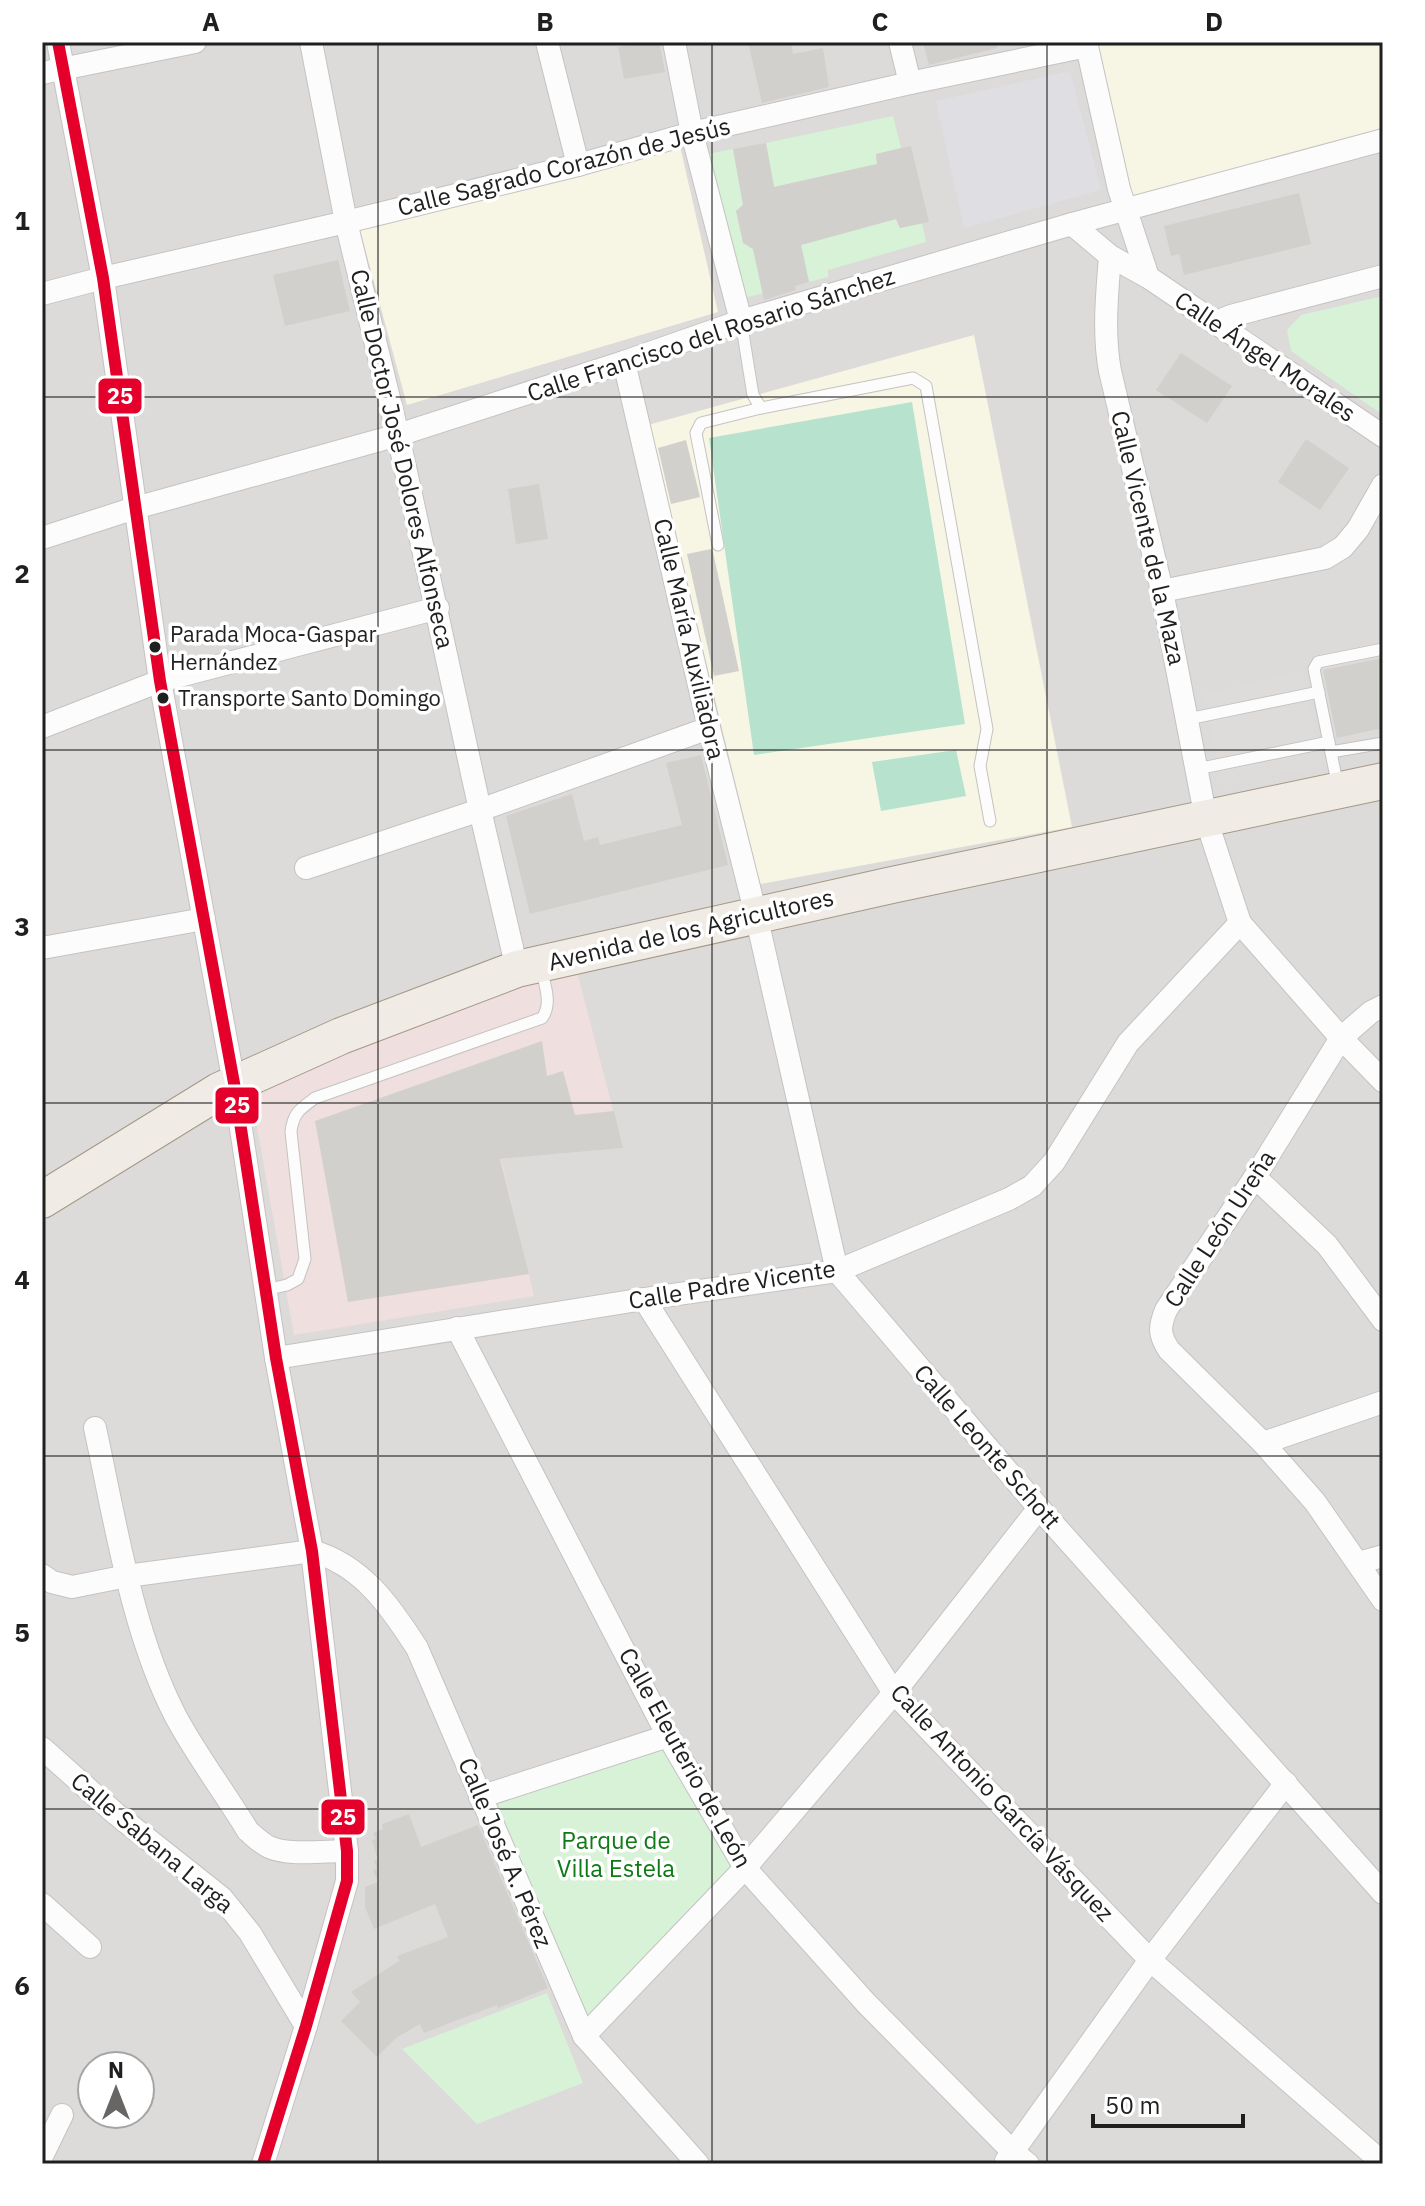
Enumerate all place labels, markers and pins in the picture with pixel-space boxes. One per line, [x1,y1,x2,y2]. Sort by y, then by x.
place label: Parada Moca-Gaspar Hernández [170,619,377,676]
marker: Parada Moca-Gaspar Hernández [147,639,163,655]
place label: Transporte Santo Domingo [178,683,441,712]
marker: Transporte Santo Domingo [155,690,171,706]

